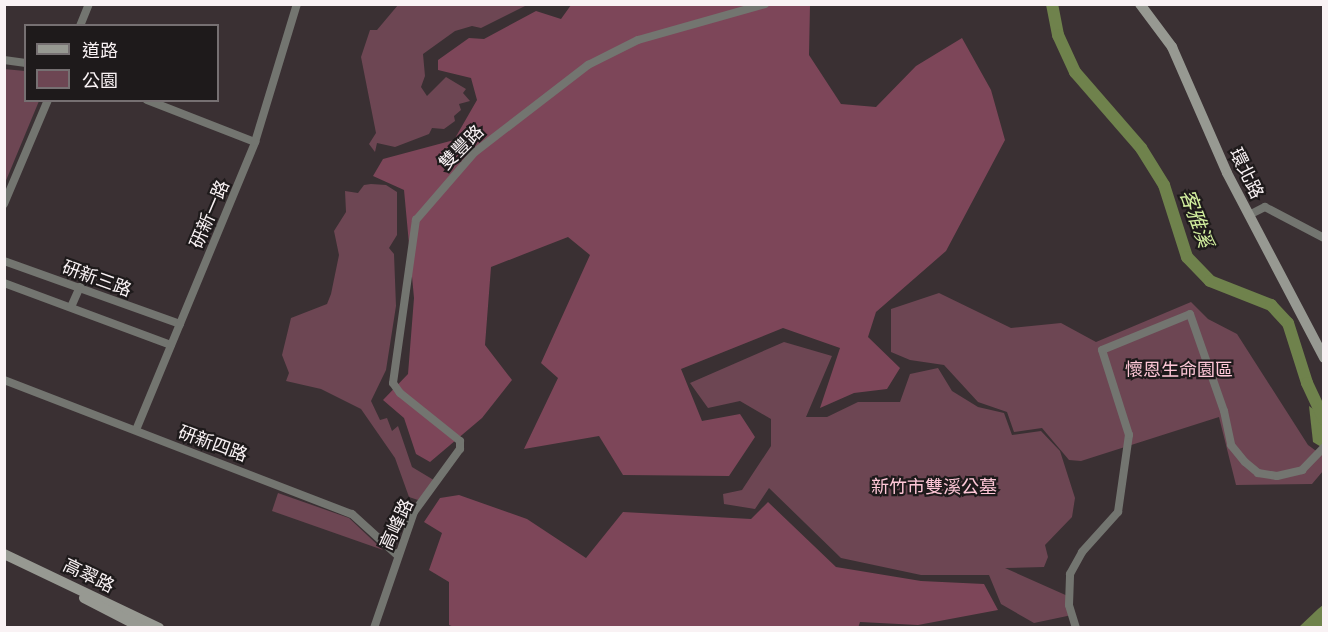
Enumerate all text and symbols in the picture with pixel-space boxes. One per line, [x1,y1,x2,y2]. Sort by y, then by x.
legend [24,24,219,102]
text: 道路 [82,39,118,61]
text: 公園 [82,69,118,91]
street label: 雙豐路 [434,120,488,174]
street label: 環北路 [1225,144,1269,202]
street label: 研新一路 [185,177,233,251]
water label: 客雅溪 [1175,186,1219,250]
street label: 研新三路 [59,256,135,300]
park label: 懷恩生命園區 [1125,358,1233,380]
street label: 研新四路 [175,421,251,465]
park label: 新竹市雙溪公墓 [871,475,997,497]
street label: 高峰路 [375,495,417,553]
street label: 高翠路 [60,553,118,597]

